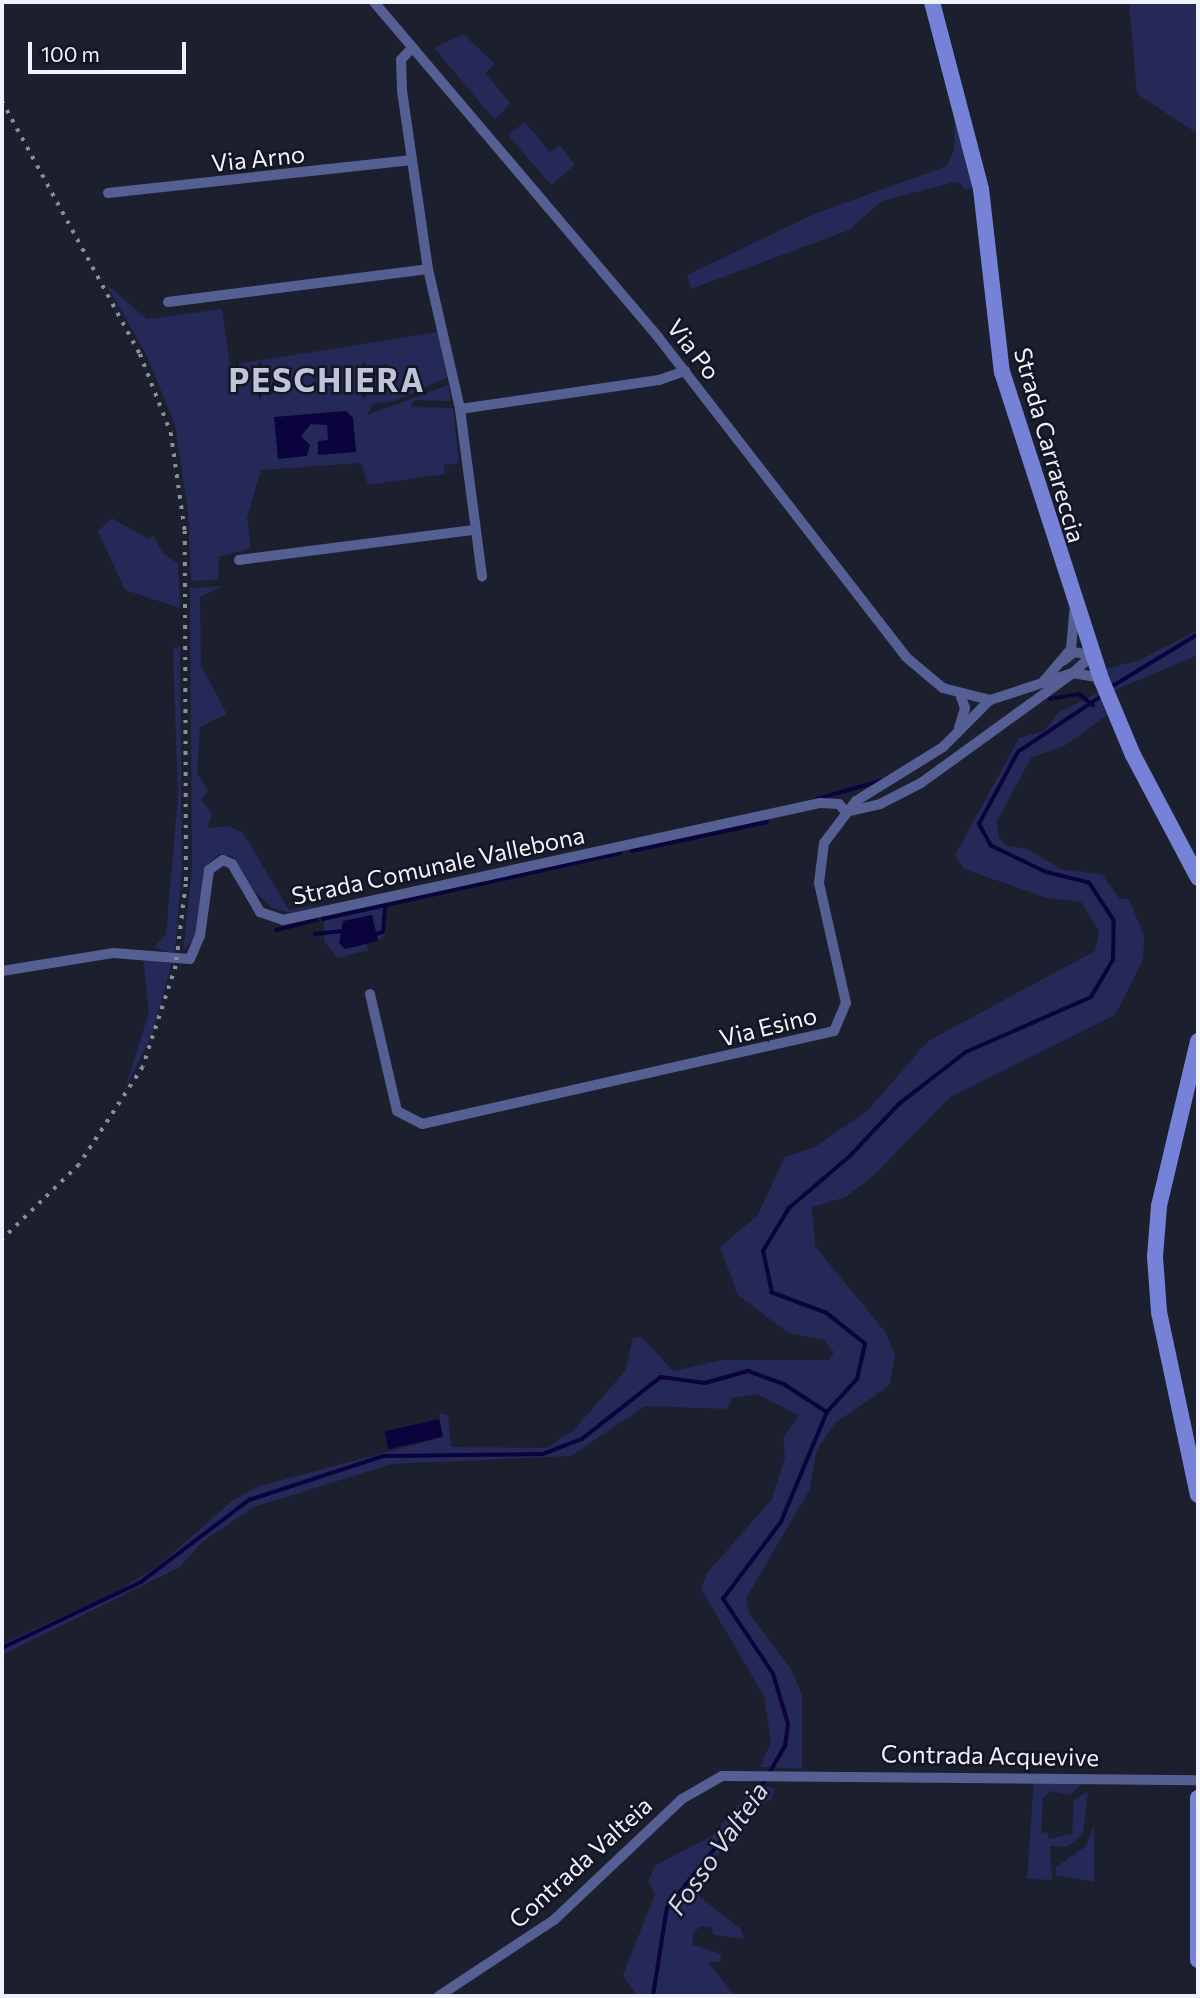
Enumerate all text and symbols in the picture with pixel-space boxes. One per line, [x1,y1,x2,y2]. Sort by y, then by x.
scale bar [32,28,189,72]
text: 100 m [41,41,100,66]
street label: Via Arno [210,139,306,177]
street label: Via Po [661,313,727,385]
street label: Strada Carrareccia [1008,344,1092,546]
district label: PESCHIERA [230,360,424,398]
street label: Strada Comunale Vallebona [289,820,587,910]
street label: Via Esino [716,1000,820,1052]
street label: Contrada Acquevive [881,1739,1099,1771]
water label: Fosso Valteia [660,1776,774,1920]
street label: Contrada Valteia [503,1790,657,1934]

